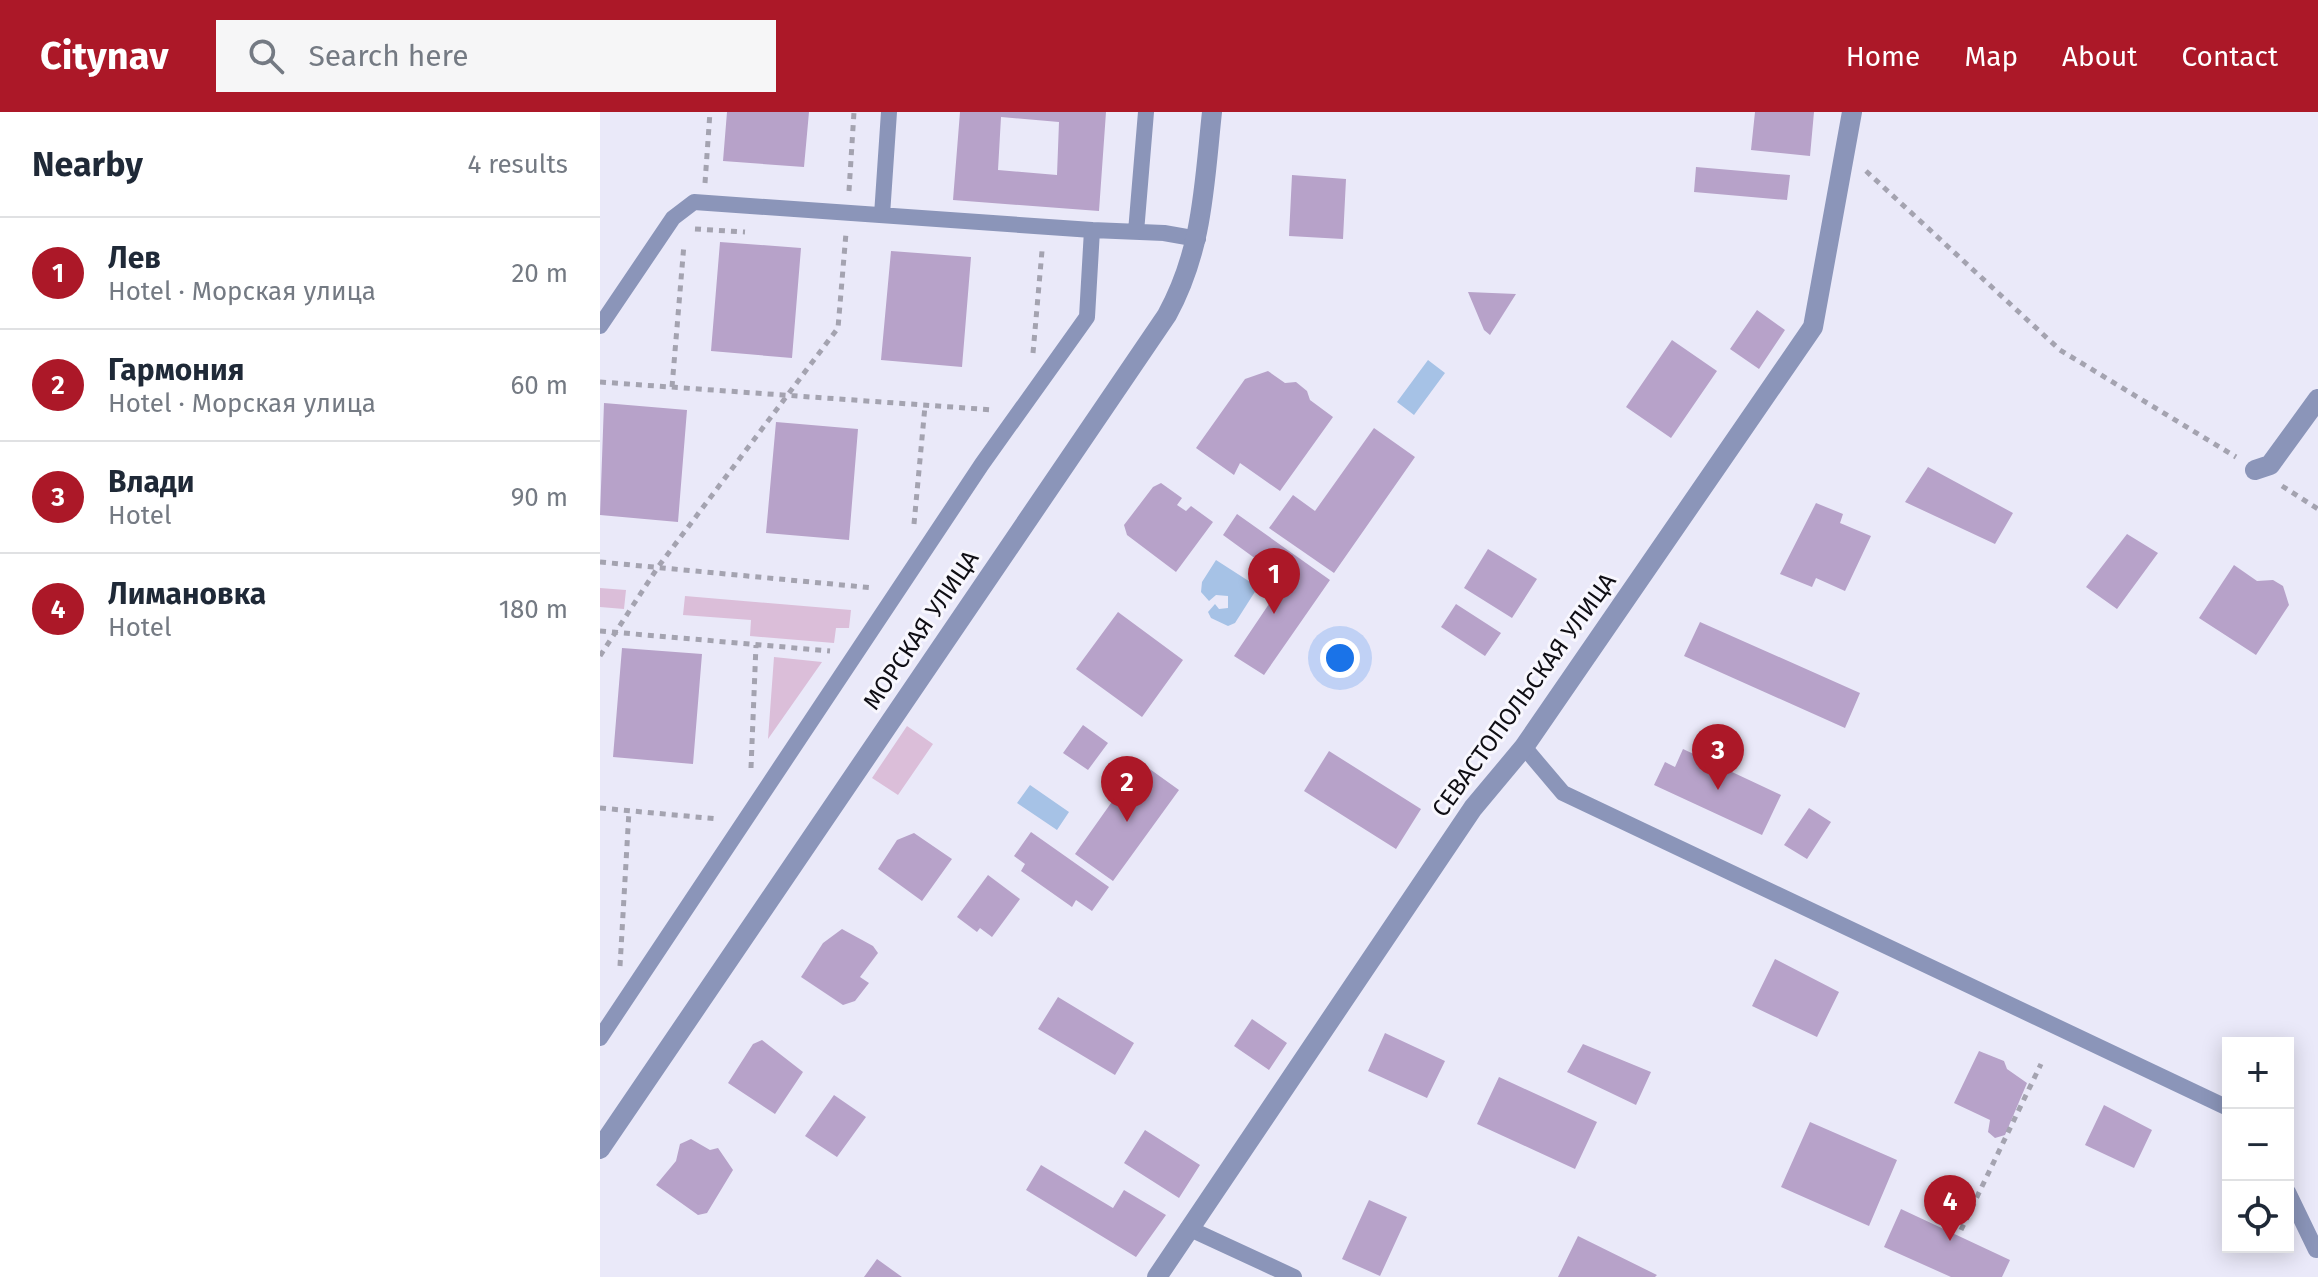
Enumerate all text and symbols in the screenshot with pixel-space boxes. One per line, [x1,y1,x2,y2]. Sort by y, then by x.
search box [216,20,776,92]
text: Citynav [40,33,168,79]
icon: search [244,34,288,78]
text: Search here [308,38,469,74]
text: Home [1846,40,1920,73]
text: Map [1964,40,2018,73]
text: About [2062,40,2137,73]
text: Contact [2181,40,2278,73]
text: Nearby [32,144,143,185]
text: 4 results [467,149,568,180]
text: Лев [108,240,161,276]
text: 1 [52,258,64,289]
text: 20 m [511,258,568,289]
text: Hotel · Морская улица [108,276,376,307]
text: Гармония [108,352,244,388]
text: 2 [51,370,65,401]
text: 60 m [510,370,568,401]
text: Hotel · Морская улица [108,388,376,419]
text: Влади [108,464,194,500]
text: 3 [51,482,65,513]
text: 90 m [511,482,568,513]
text: Hotel [108,500,172,531]
street label: МОРСКАЯ УЛИЦА [858,545,985,715]
pin: 1 [1248,548,1300,614]
street label: СЕВАСТОПОЛЬСКАЯ УЛИЦА [1426,568,1622,822]
text: Лимановка [108,576,266,612]
text: 4 [51,594,65,625]
text: 180 m [499,594,568,625]
text: Hotel [108,612,172,643]
your location [1320,638,1360,678]
pin: 3 [1692,724,1744,790]
pin: 2 [1101,756,1153,822]
map controls [2222,1037,2294,1253]
button: + [2222,1037,2294,1109]
button: − [2222,1109,2294,1181]
pin: 4 [1924,1175,1976,1241]
button: locate [2222,1181,2294,1253]

